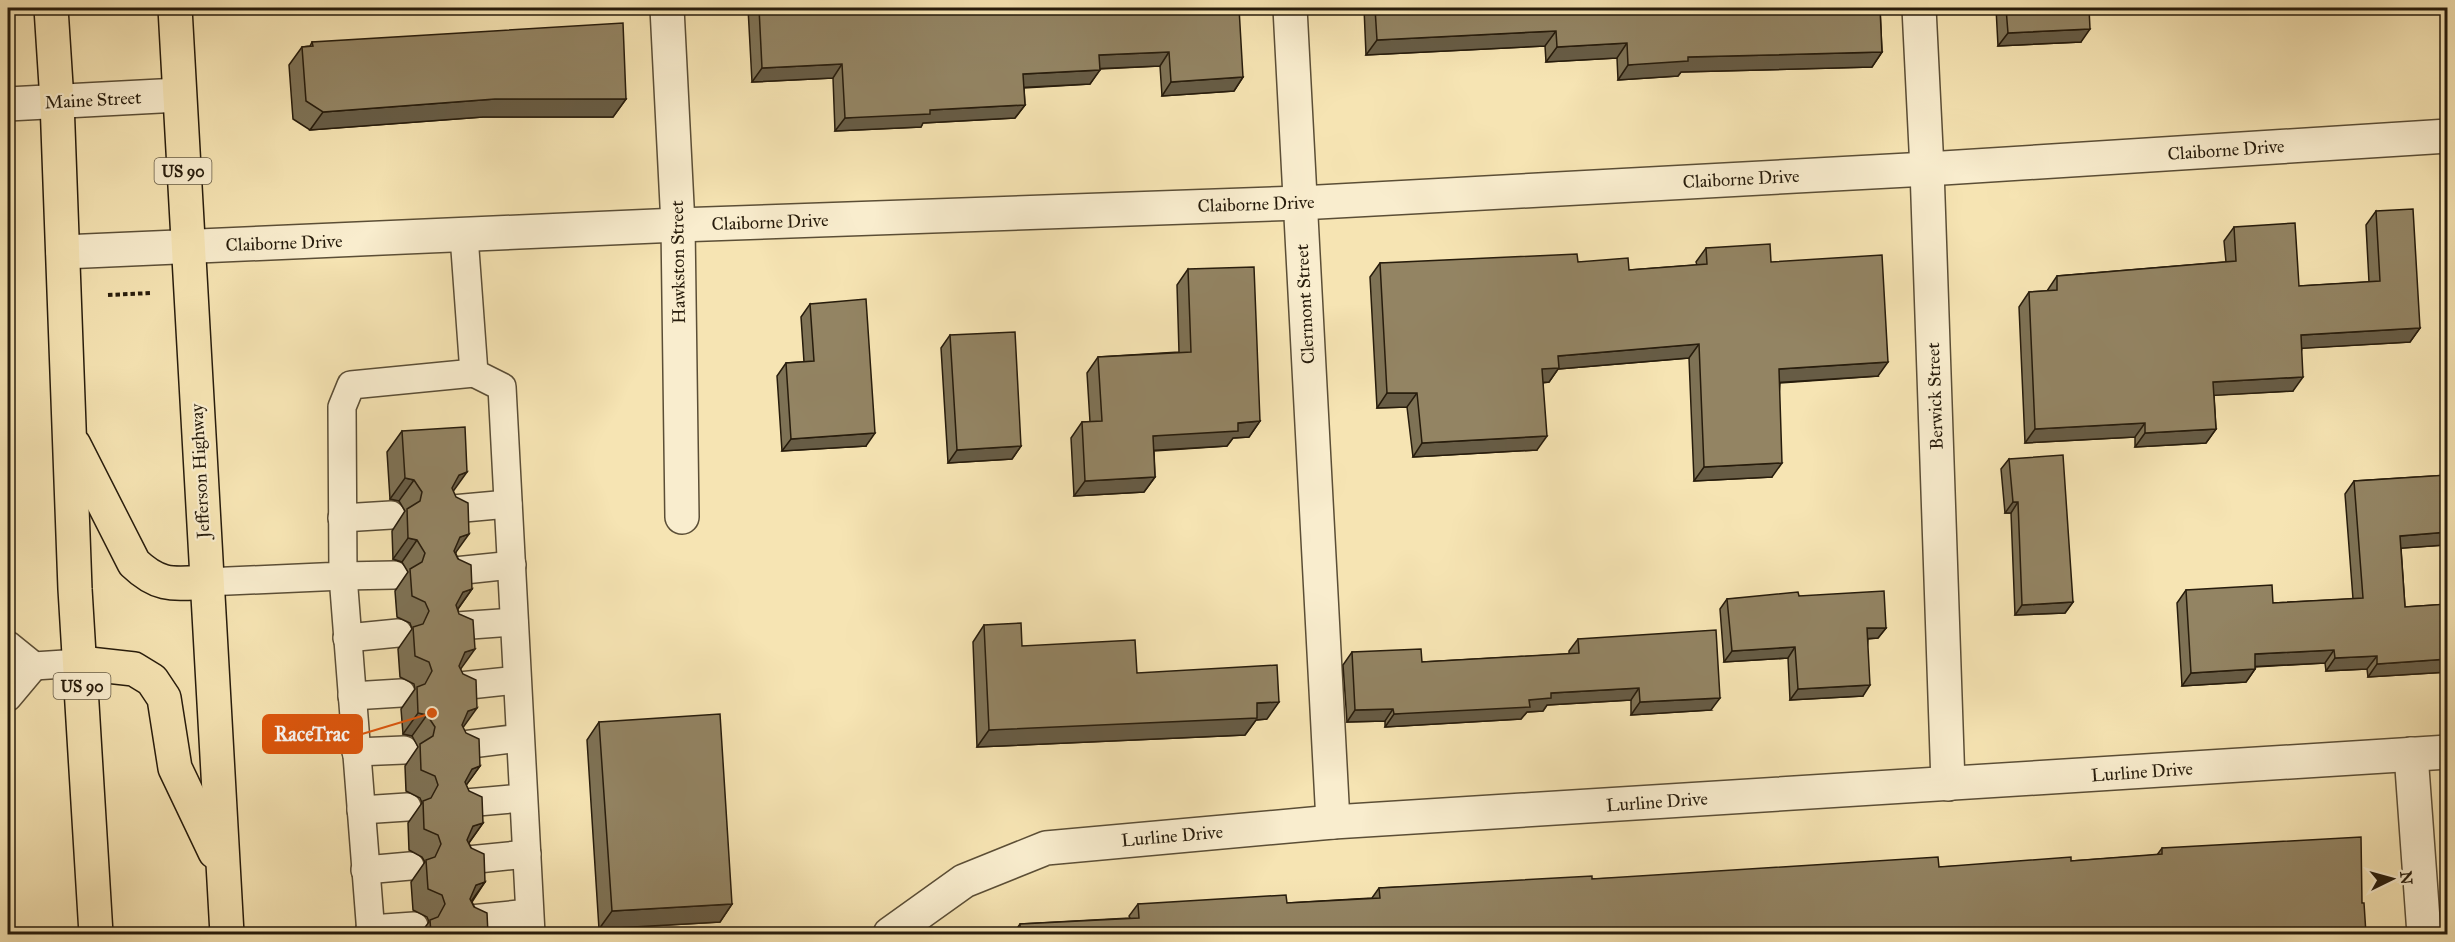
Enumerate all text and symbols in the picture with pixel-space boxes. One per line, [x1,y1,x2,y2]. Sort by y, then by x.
street label: Maine Street [44,86,143,114]
street label: Claiborne Drive [2167,135,2285,165]
road number: US 90 [154,158,212,184]
street label: Claiborne Drive [1682,165,1800,193]
street label: Claiborne Drive [1197,191,1315,217]
street label: Hawkston Street [666,199,690,324]
street label: Claiborne Drive [711,209,829,235]
street label: Claiborne Drive [225,230,343,256]
street label: Clermont Street [1291,243,1319,365]
street label: Berwick Street [1922,341,1948,450]
street label: Jefferson Highway [185,402,216,541]
road number: US 90 [54,673,110,699]
callout: RaceTrac [263,715,362,753]
text: RaceTrac [274,722,350,746]
street label: Lurline Drive [2090,757,2194,787]
street label: Lurline Drive [1605,787,1709,817]
street label: Lurline Drive [1120,821,1224,851]
north arrow [2362,849,2422,909]
text: N [2396,870,2417,886]

